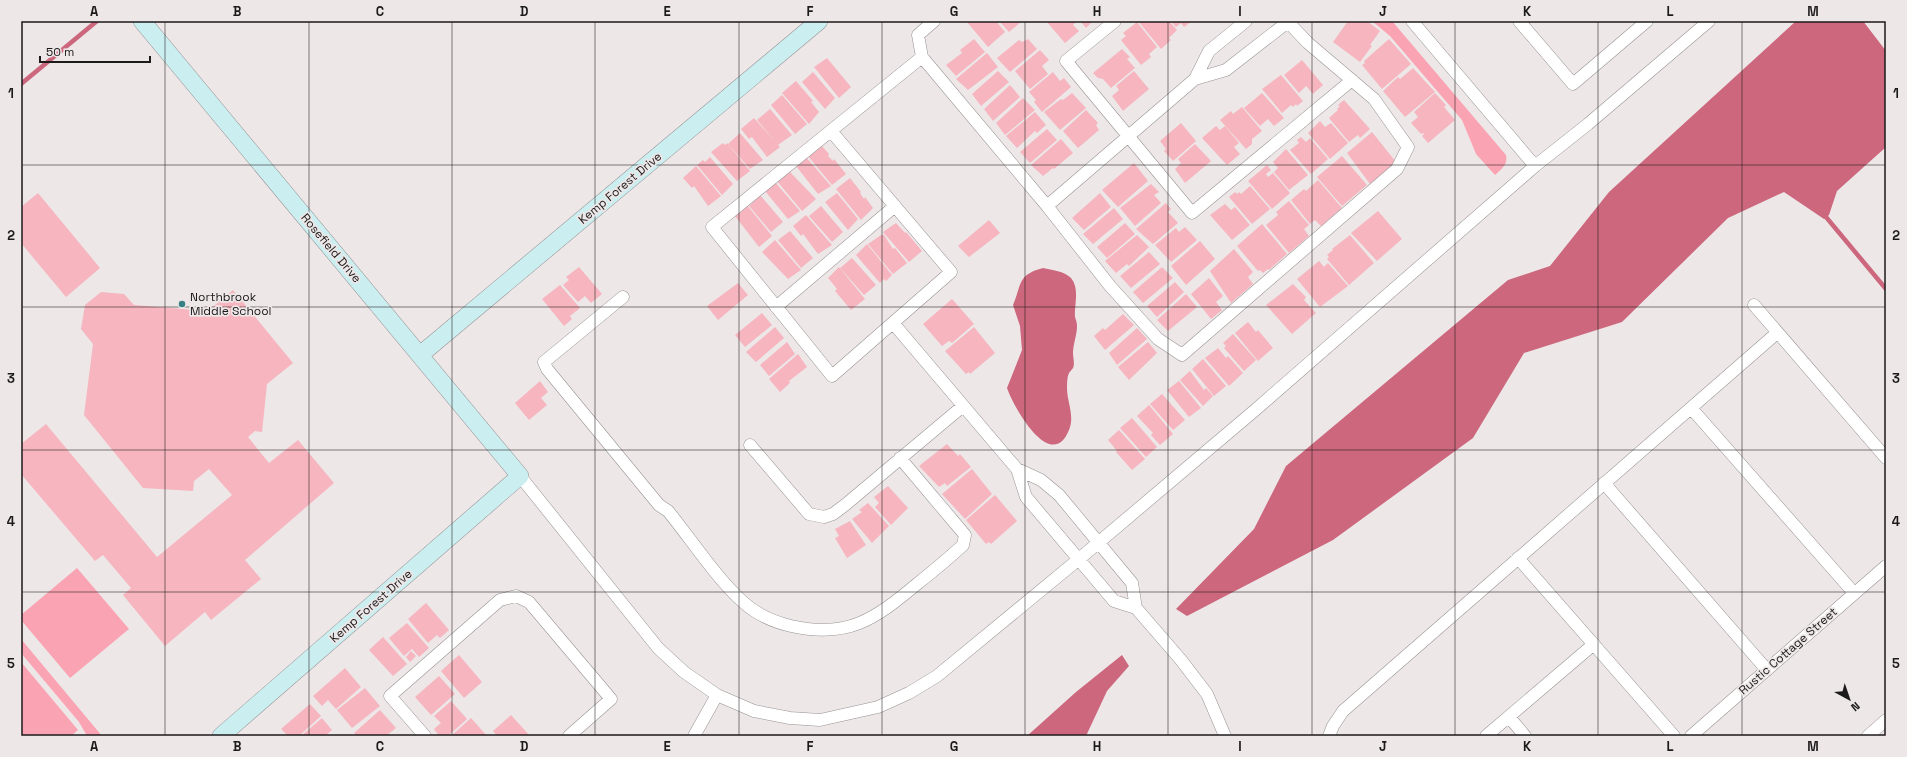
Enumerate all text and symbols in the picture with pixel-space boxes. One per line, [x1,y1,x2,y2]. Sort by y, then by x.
text: A [90,3,99,20]
text: B [233,3,242,20]
text: C [376,3,384,20]
text: D [520,3,529,20]
text: E [663,3,671,20]
text: F [807,3,814,20]
text: G [950,3,958,20]
text: H [1093,3,1101,20]
text: I [1238,3,1242,20]
text: J [1379,3,1387,20]
text: K [1523,3,1532,20]
text: L [1666,3,1674,20]
text: M [1807,3,1819,20]
scale bar [40,38,150,64]
text: 50 m [46,44,74,60]
text: 1 [8,85,14,102]
text: 1 [1893,85,1899,102]
street label: Kemp Forest Drive [575,148,665,228]
street label: Rosefield Drive [297,210,365,286]
text: 2 [7,227,15,244]
text: 2 [1892,227,1900,244]
place label: Northbrook Middle School [190,289,272,319]
marker: Northbrook Middle School [177,299,187,309]
text: 3 [7,370,15,387]
text: 3 [1892,370,1900,387]
text: 4 [7,513,15,530]
text: 4 [1892,513,1900,530]
street label: Kemp Forest Drive [326,566,416,646]
street label: Rustic Cottage Street [1735,604,1841,698]
text: 5 [7,655,15,672]
text: 5 [1892,655,1900,672]
north arrow [1829,679,1869,719]
text: N [1848,699,1863,714]
text: A [90,738,99,755]
text: B [233,738,242,755]
text: C [376,738,384,755]
text: D [520,738,529,755]
text: E [663,738,671,755]
text: F [807,738,814,755]
text: G [950,738,958,755]
text: H [1093,738,1101,755]
text: I [1238,738,1242,755]
text: J [1379,738,1387,755]
text: K [1523,738,1532,755]
text: L [1666,738,1674,755]
text: M [1807,738,1819,755]

